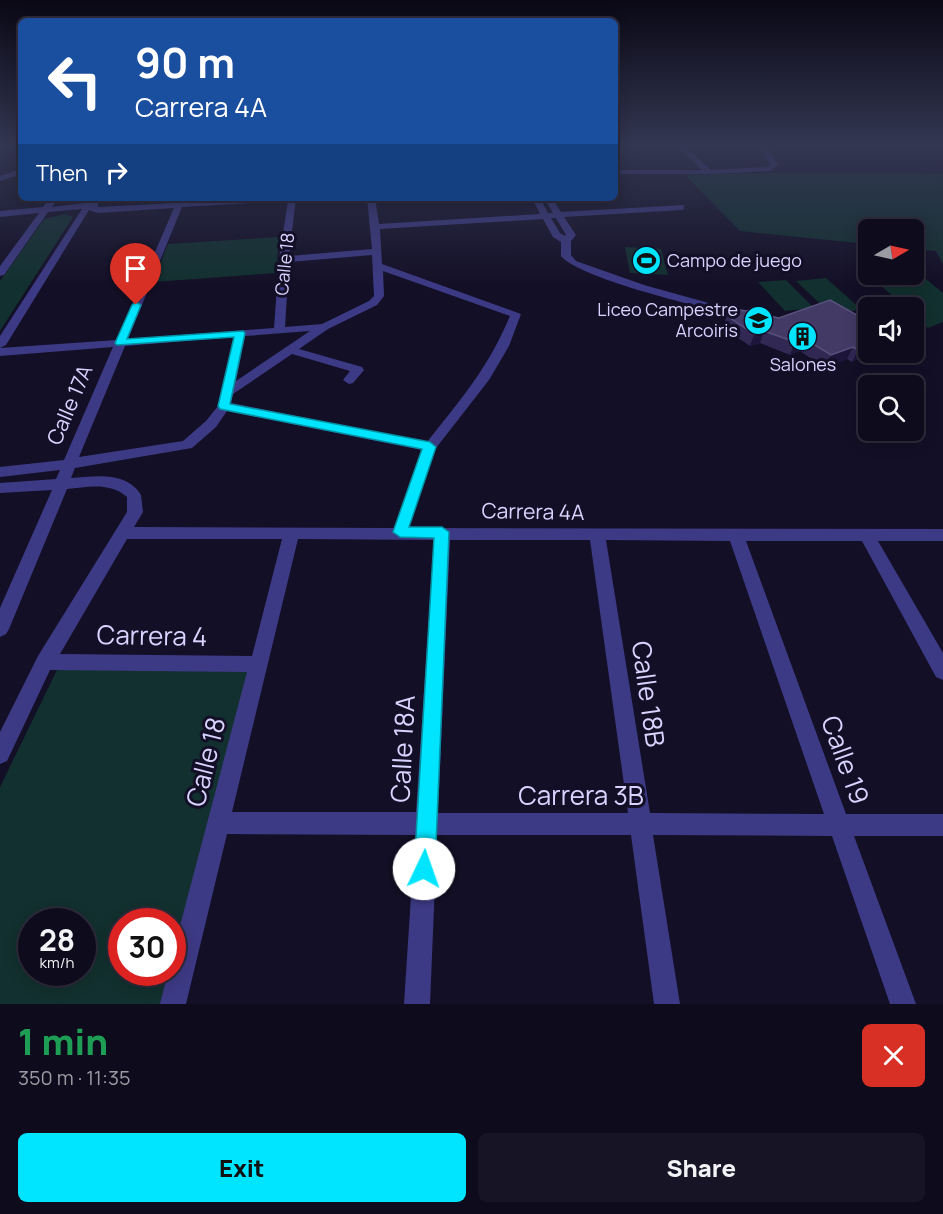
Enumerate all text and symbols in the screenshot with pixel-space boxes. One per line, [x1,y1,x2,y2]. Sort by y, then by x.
text: 90 m [135,33,235,91]
icon: left [36,42,114,120]
text: Carrera 4A [135,88,267,125]
icon: right [100,156,133,189]
text: Then [36,158,88,188]
north arrow [858,219,924,285]
map controls [858,219,924,441]
street label: Calle 18 [269,231,299,296]
pin [110,243,161,305]
sports icon: Campo de juego [630,245,662,277]
place label: Campo de juego [667,248,802,272]
icon: arrive [119,252,152,285]
place label: Liceo Campestre Arcoiris [597,297,738,342]
button: sound [858,297,924,363]
school or university icon: Liceo Campestre Arcoiris [743,304,775,336]
building icon: Salones [787,320,819,352]
place label: Salones [770,352,836,376]
street label: Calle 17A [40,360,98,449]
button: search [858,375,924,441]
street label: Carrera 4A [481,496,585,526]
street label: Carrera 4 [96,616,208,654]
street label: Calle 18B [624,638,674,749]
street label: Calle 18A [381,694,423,803]
street label: Calle 19 [813,710,879,809]
street label: Calle 18 [177,713,233,810]
street label: Carrera 3B [518,777,644,813]
position arrow [392,837,456,901]
speed limit sign: 30 [108,908,186,986]
text: 28 [39,919,75,960]
text: km/h [40,952,74,973]
text: 1 min [18,1017,108,1066]
button: close [862,1024,925,1087]
text: 350 m · 11:35 [18,1064,131,1091]
button: Exit [18,1133,466,1202]
button: Share [478,1133,925,1202]

